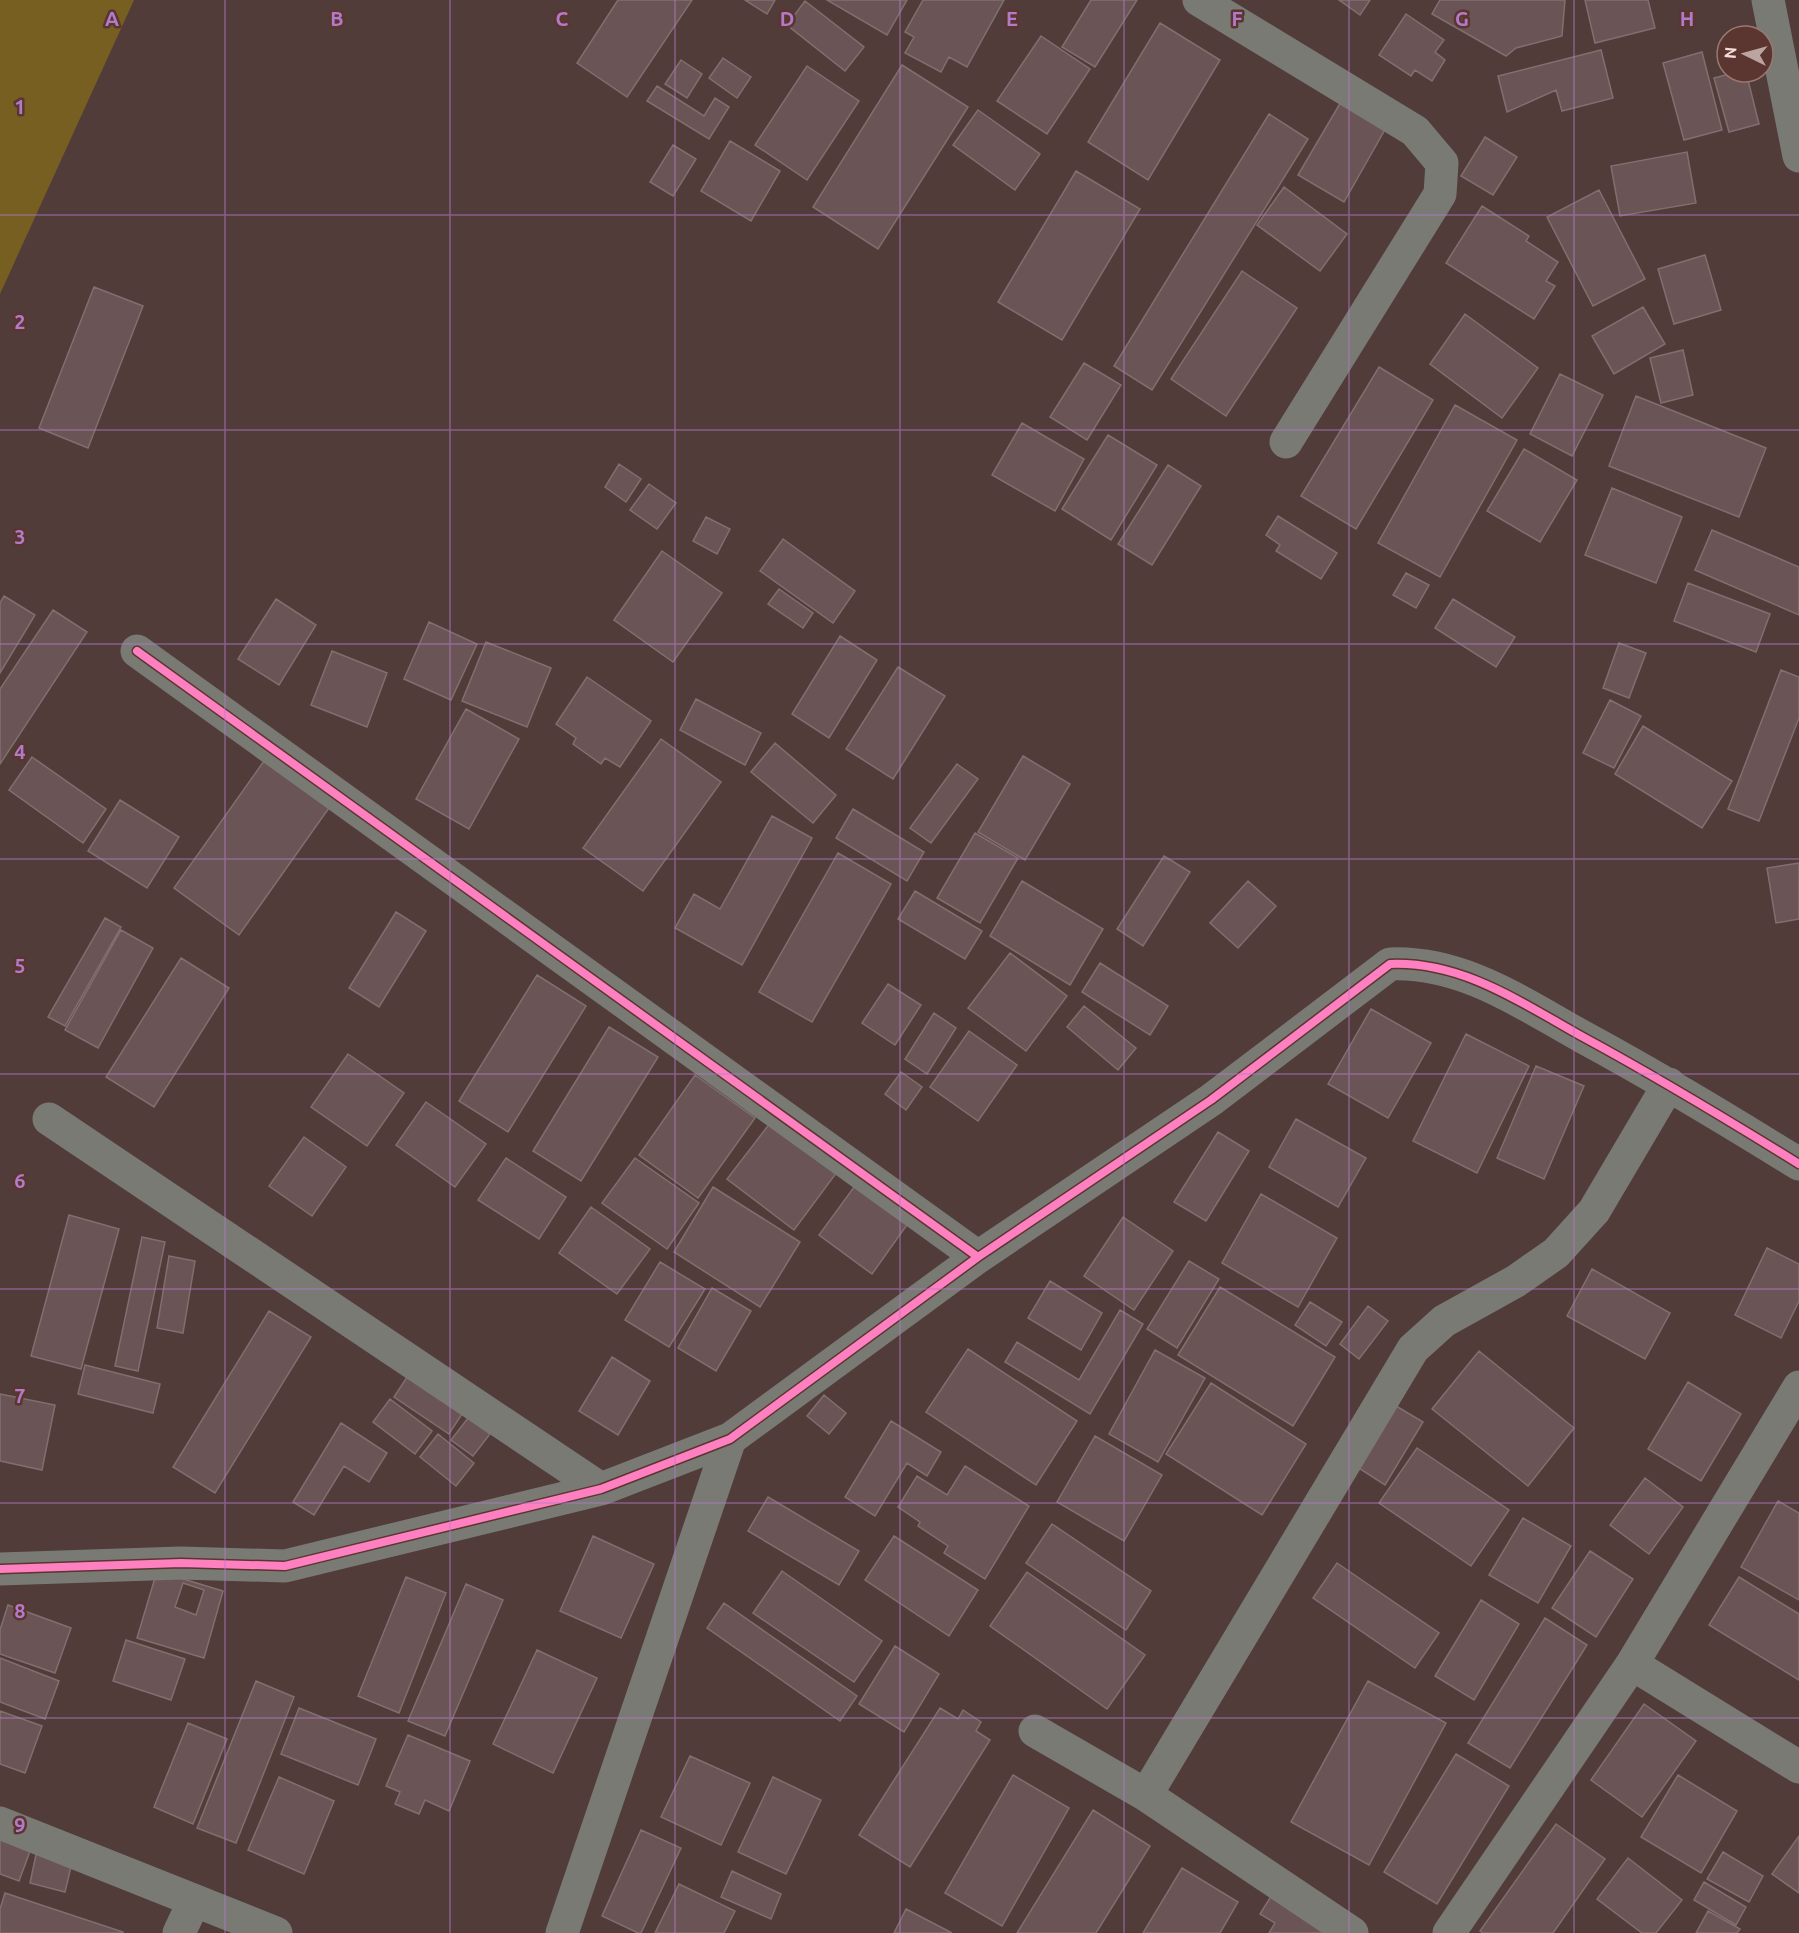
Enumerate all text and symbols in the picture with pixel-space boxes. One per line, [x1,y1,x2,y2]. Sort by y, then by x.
text: A [105,7,119,30]
text: B [330,7,344,30]
text: C [556,7,569,30]
text: D [780,7,794,30]
text: E [1006,7,1018,30]
text: F [1231,7,1243,30]
text: G [1455,7,1469,30]
text: H [1680,7,1694,30]
north arrow [1715,24,1775,84]
text: N [1721,46,1740,59]
text: 1 [14,95,26,118]
text: 2 [14,310,26,333]
text: 3 [14,525,26,548]
text: 4 [14,740,26,763]
text: 5 [14,954,26,977]
text: 6 [14,1169,26,1192]
text: 7 [14,1384,26,1407]
text: 8 [14,1599,26,1622]
text: 9 [14,1813,26,1836]

